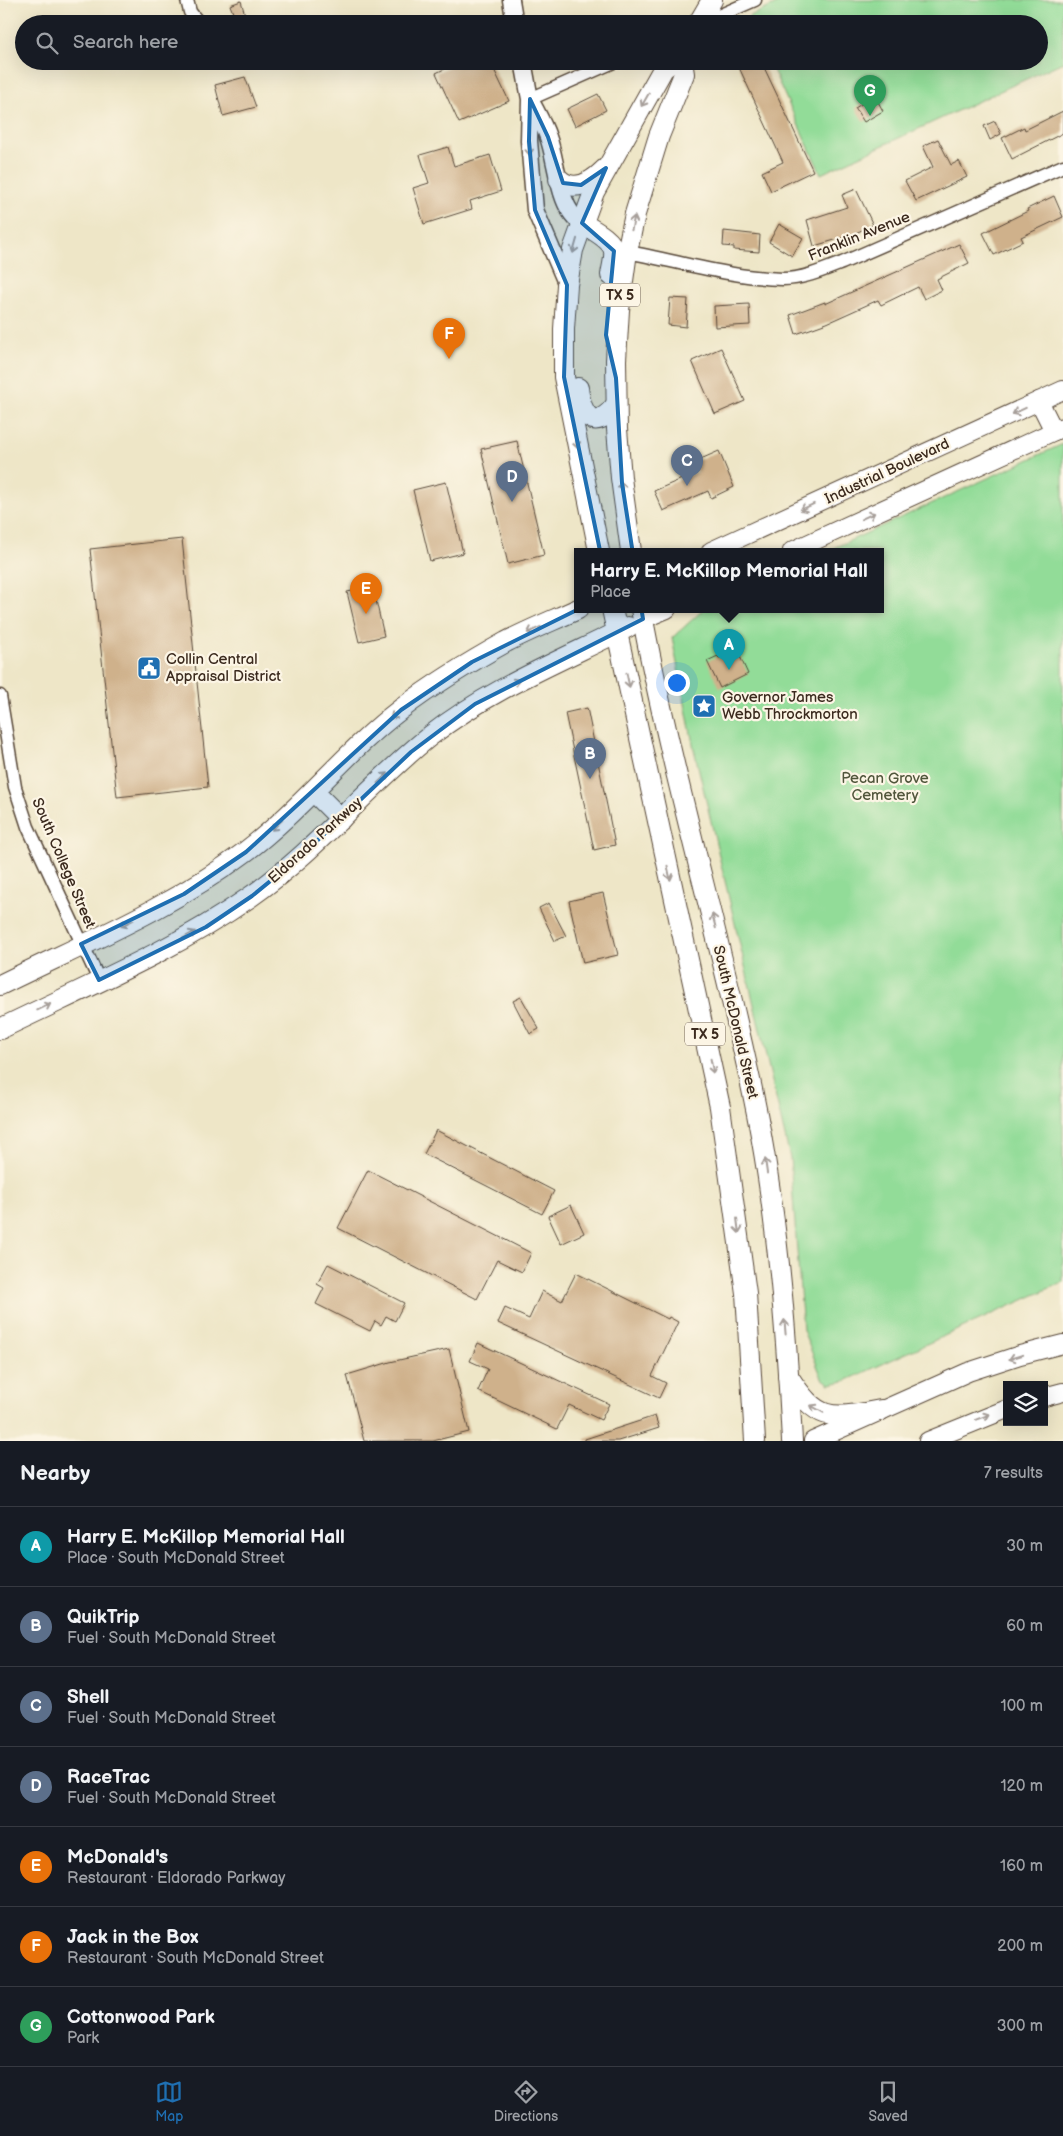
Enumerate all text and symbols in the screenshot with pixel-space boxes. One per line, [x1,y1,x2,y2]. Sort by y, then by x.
search box [15,15,1048,70]
icon: search [33,29,61,57]
text: Search here [73,31,178,54]
pin: G [854,75,886,116]
one-way arrow [640,93,650,107]
one-way arrow [525,140,534,156]
street label: Franklin Avenue [806,207,913,266]
one-way arrow [629,216,638,232]
one-way arrow [569,237,579,253]
road number: TX 5 [600,284,640,306]
pin: F [433,318,465,359]
one-way arrow [1012,406,1027,416]
one-way arrow [572,433,582,449]
street label: Industrial Boulevard [822,434,952,509]
pin: C [671,445,703,486]
pin: D [496,461,528,502]
one-way arrow [617,482,627,498]
one-way arrow [800,503,815,513]
one-way arrow [860,511,875,521]
popup [574,548,884,613]
text: Harry E. McKillop Memorial Hall [590,560,868,583]
pin: E [350,573,382,614]
text: Place [590,583,631,602]
one-way arrow [527,625,542,635]
pin: A [713,629,745,670]
place label: Collin Central Appraisal District [166,650,281,686]
public building icon: Collin Central Appraisal District [136,655,162,681]
your location [664,670,690,696]
one-way arrow [624,671,633,687]
one-way arrow [505,677,520,687]
place label: Governor James Webb Throckmorton [722,688,858,724]
place icon: Governor James Webb Throckmorton [691,693,717,719]
one-way arrow [389,708,402,720]
pin: B [574,738,606,779]
park label: Pecan Grove Cemetery [841,769,929,805]
one-way arrow [376,772,389,784]
street label: Eldorado Parkway [264,793,367,888]
street label: South College Street [27,795,100,932]
one-way arrow [270,819,283,831]
one-way arrow [665,864,674,880]
one-way arrow [708,914,718,930]
one-way arrow [120,918,135,928]
one-way arrow [182,930,196,940]
street label: South McDonald Street [709,944,762,1101]
one-way arrow [36,1002,51,1012]
road number: TX 5 [685,1022,725,1046]
one-way arrow [708,1057,717,1073]
one-way arrow [760,1158,770,1174]
one-way arrow [733,1218,743,1234]
one-way arrow [780,1319,790,1335]
one-way arrow [1008,1352,1024,1362]
map controls [1003,1381,1048,1426]
button: layers [1003,1381,1048,1426]
one-way arrow [811,1403,825,1413]
one-way arrow [975,1412,990,1421]
text: Nearby [20,1461,90,1486]
text: 7 results [984,1464,1043,1483]
text: Harry E. McKillop Memorial Hall [67,1526,345,1549]
text: A [31,1537,41,1556]
text: 30 m [1006,1537,1043,1556]
text: Place · South McDonald Street [67,1549,285,1568]
text: QuikTrip [67,1606,139,1629]
text: B [30,1617,42,1636]
text: 60 m [1006,1617,1043,1636]
text: Fuel · South McDonald Street [67,1629,276,1648]
text: Shell [67,1686,109,1709]
text: C [30,1697,42,1716]
text: 100 m [1000,1697,1043,1716]
text: Fuel · South McDonald Street [67,1709,276,1728]
text: RaceTrac [67,1766,150,1789]
text: D [30,1777,42,1796]
text: 120 m [1000,1777,1043,1796]
text: Fuel · South McDonald Street [67,1789,276,1808]
text: McDonald's [67,1846,168,1869]
text: E [31,1857,41,1876]
text: 160 m [1000,1857,1043,1876]
text: Restaurant · Eldorado Parkway [67,1869,285,1888]
text: Jack in the Box [67,1926,198,1949]
text: F [31,1937,41,1956]
text: 200 m [997,1937,1043,1956]
text: Restaurant · South McDonald Street [67,1949,324,1968]
text: Cottonwood Park [67,2006,215,2029]
text: G [30,2017,42,2036]
text: 300 m [997,2017,1043,2036]
text: Park [67,2029,99,2048]
tab: Map [155,2078,183,2125]
tab: Directions [494,2078,558,2125]
tab: Saved [868,2078,908,2125]

